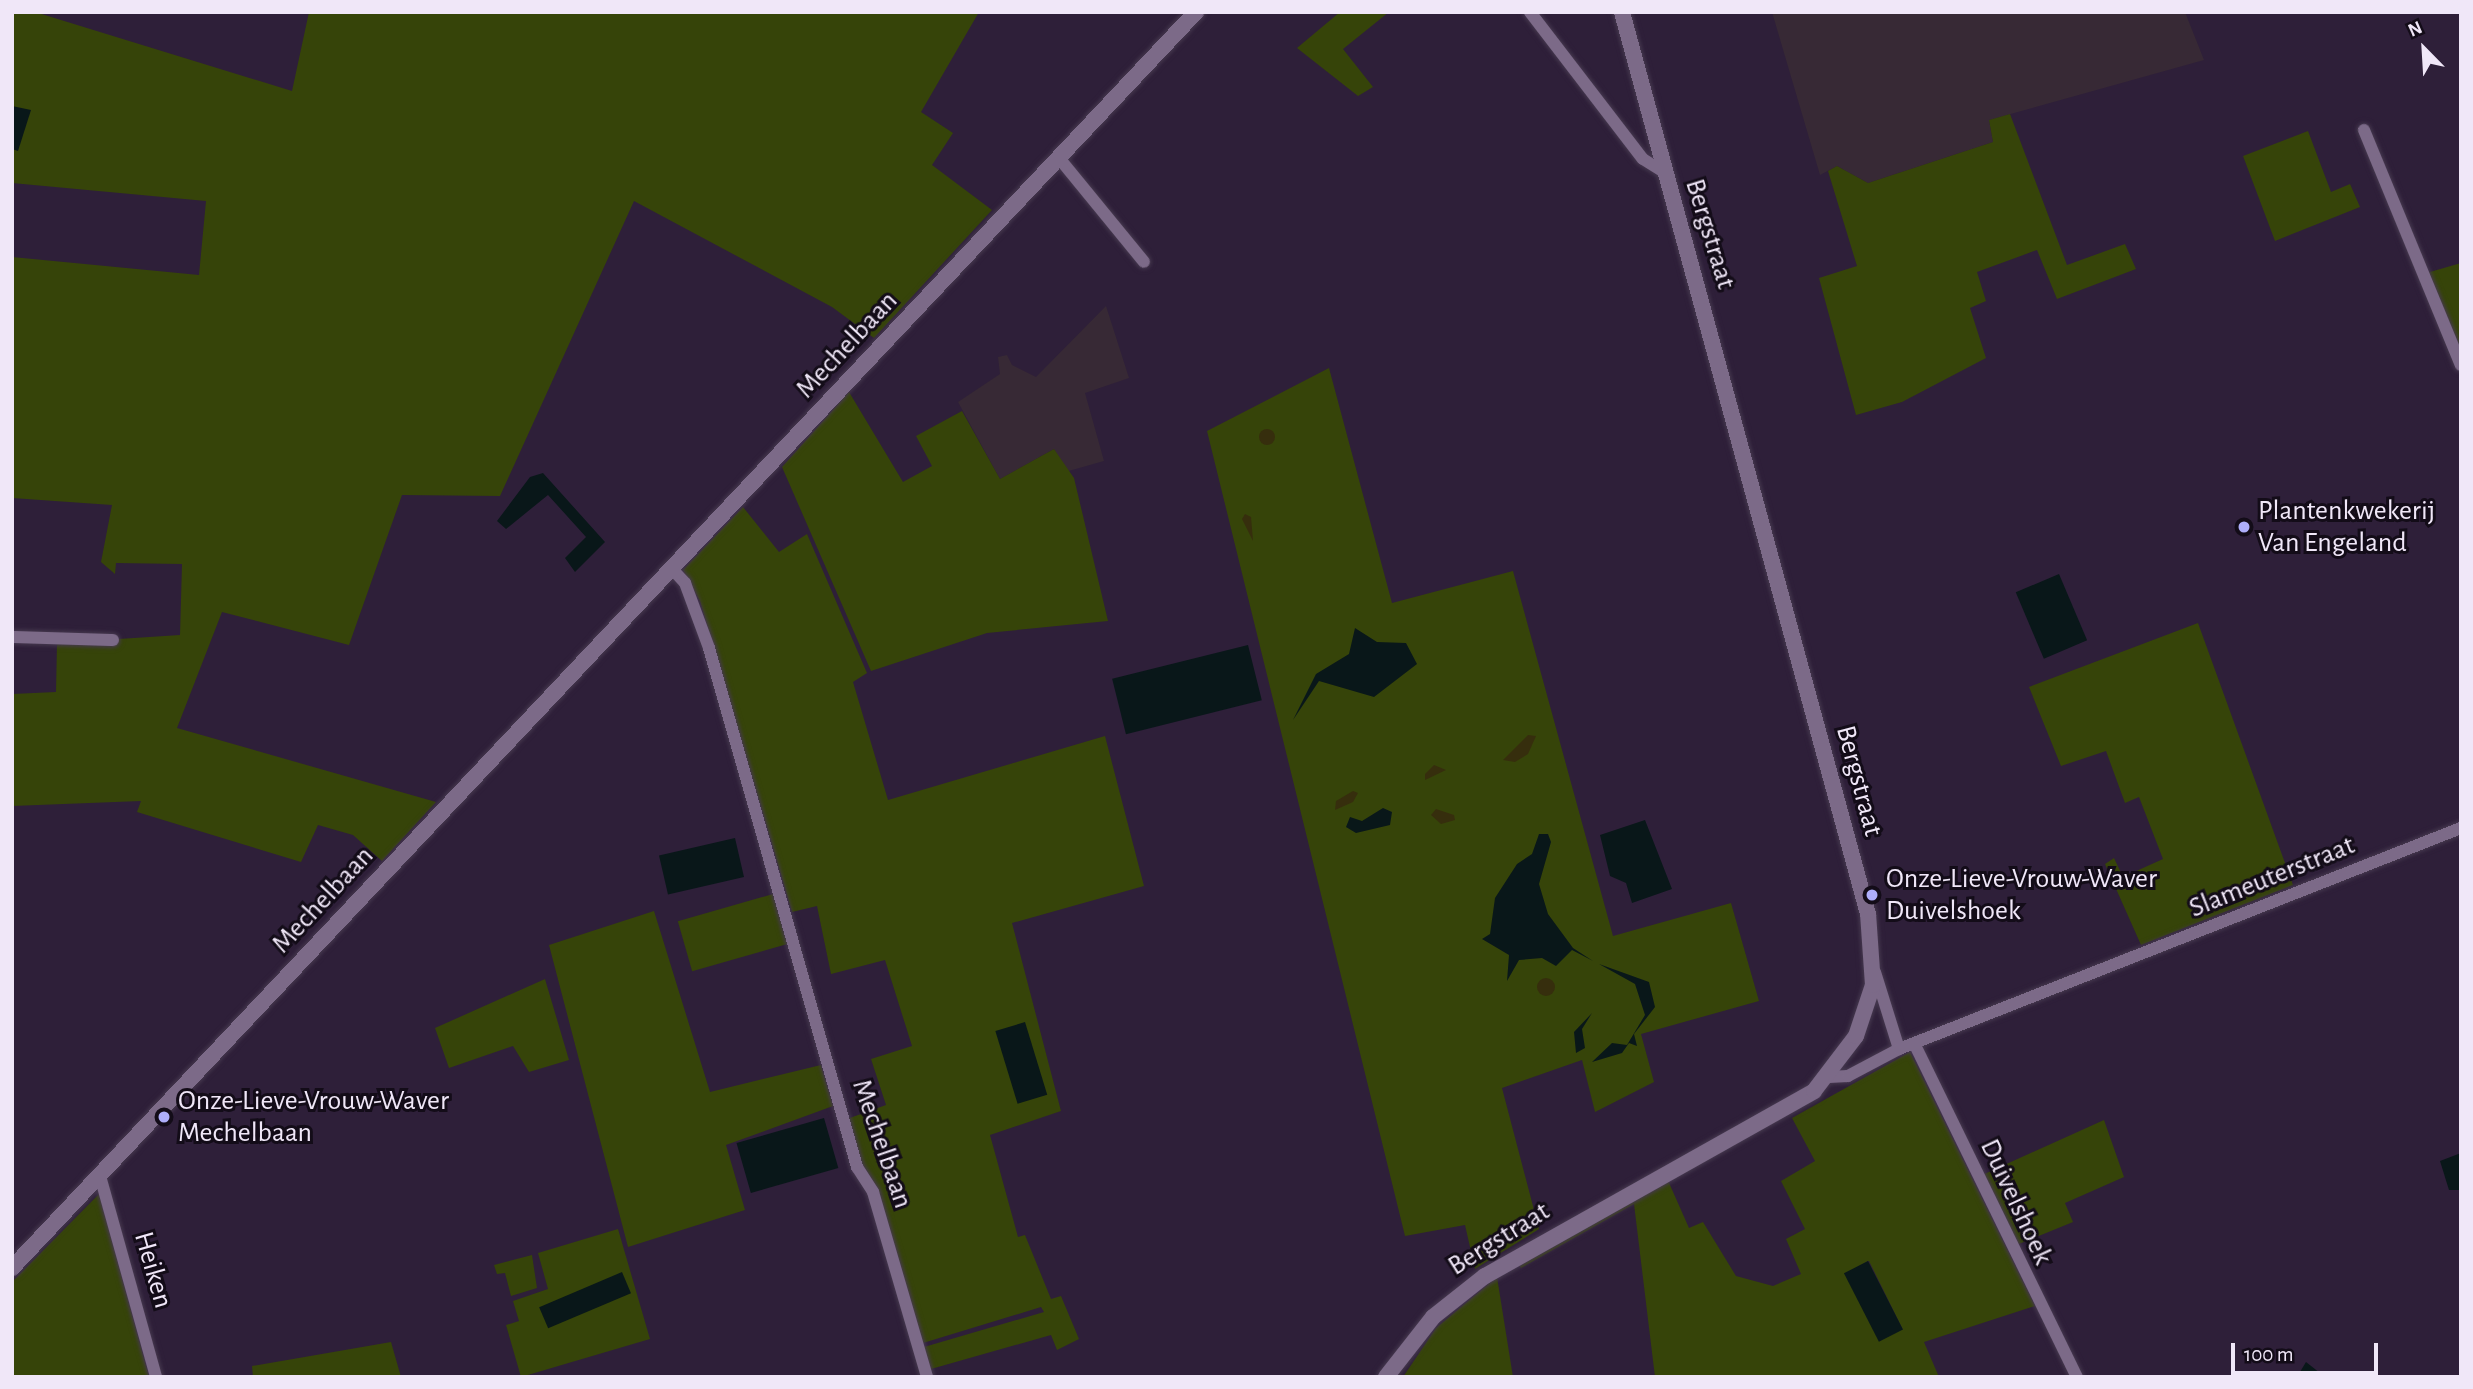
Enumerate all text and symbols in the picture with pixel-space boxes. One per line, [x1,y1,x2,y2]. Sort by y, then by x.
north arrow [2389,14,2459,84]
text: N [2405,18,2425,41]
street label: Bergstraat [1677,175,1743,293]
street label: Mechelbaan [789,285,905,405]
place label: Plantenkwekerij Van Engeland [2258,494,2435,560]
marker: Plantenkwekerij Van Engeland [2236,519,2252,535]
street label: Bergstraat [1828,722,1890,840]
street label: Slameuterstraat [2184,829,2360,925]
street label: Mechelbaan [265,840,381,960]
place label: Onze-Lieve-Vrouw-Waver Duivelshoek [1886,862,2157,928]
marker: Onze-Lieve-Vrouw-Waver Duivelshoek [1864,887,1880,903]
street label: Mechelbaan [844,1075,920,1213]
place label: Onze-Lieve-Vrouw-Waver Mechelbaan [178,1084,449,1150]
marker: Onze-Lieve-Vrouw-Waver Mechelbaan [156,1109,172,1125]
street label: Duivelshoek [1972,1134,2060,1270]
street label: Bergstraat [1442,1195,1556,1283]
street label: Heiken [126,1228,180,1312]
scale bar [2235,1330,2382,1374]
text: 100 m [2244,1344,2294,1365]

